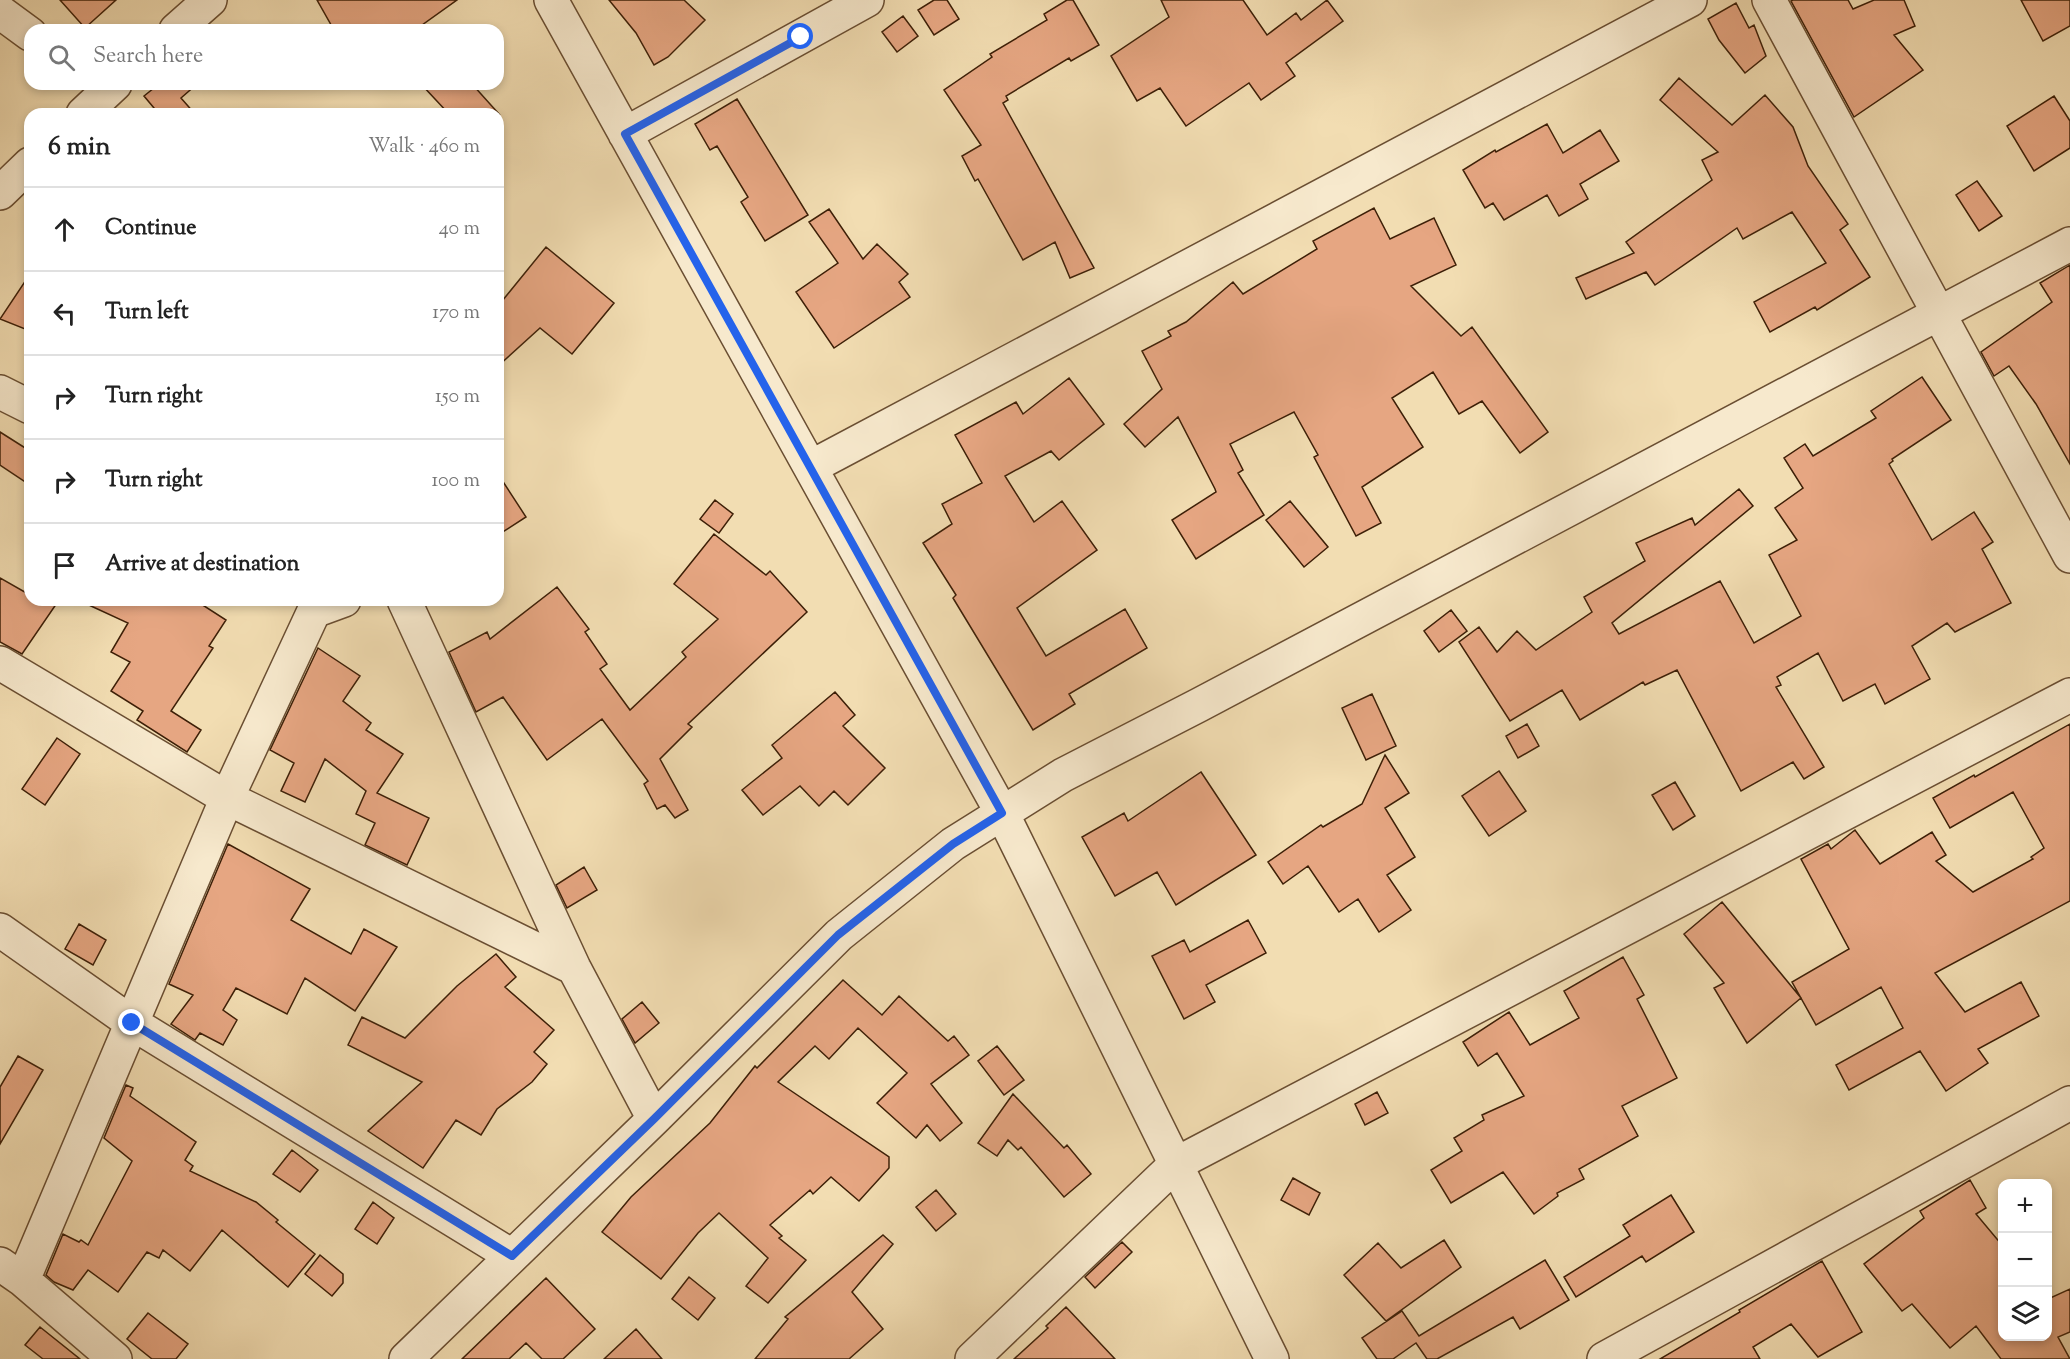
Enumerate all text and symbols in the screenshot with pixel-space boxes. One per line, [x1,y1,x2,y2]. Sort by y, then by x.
route start [787,23,813,49]
search box [24,24,504,90]
icon: search [45,41,78,74]
text: Search here [93,41,203,73]
text: 6 min [48,129,111,166]
text: Walk · 460 m [368,133,480,162]
icon: ahead [48,213,81,246]
text: Continue [105,213,196,245]
text: 40 m [439,215,480,244]
icon: left [48,297,81,330]
text: Turn left [105,297,188,329]
text: 170 m [432,299,480,328]
icon: right [48,381,81,414]
text: Turn right [105,381,202,413]
text: 150 m [435,383,480,412]
icon: right [48,465,81,498]
text: Turn right [105,465,202,497]
text: 100 m [431,467,480,496]
icon: arrive [48,549,81,582]
text: Arrive at destination [105,549,300,581]
route end [118,1009,144,1035]
map controls [1998,1179,2052,1341]
button: + [1998,1179,2052,1233]
button: − [1998,1233,2052,1287]
button: layers [1998,1287,2052,1341]

